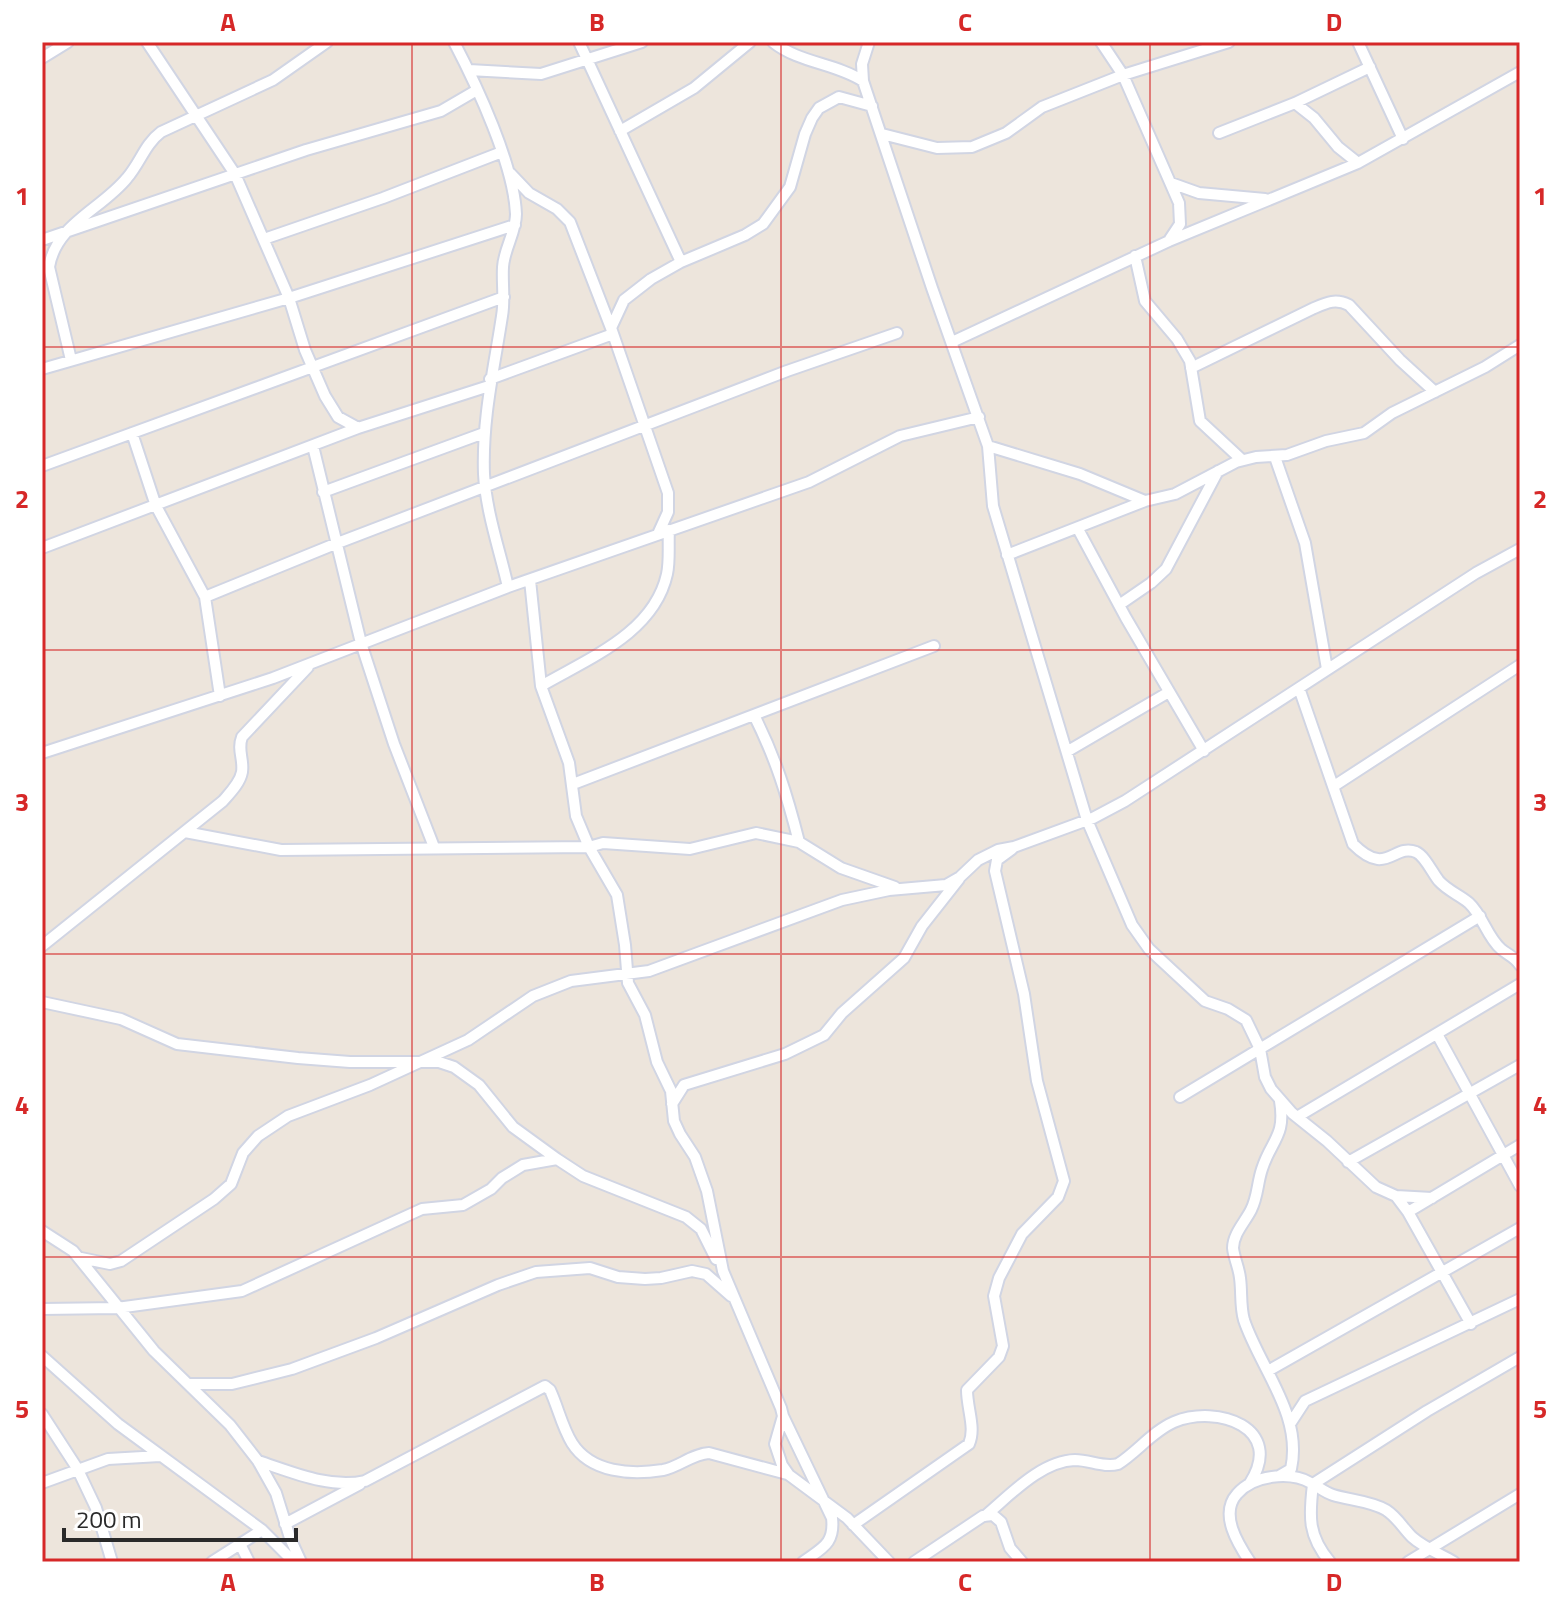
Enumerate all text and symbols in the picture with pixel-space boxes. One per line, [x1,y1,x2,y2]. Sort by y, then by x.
text: A [220,2,236,41]
text: B [589,2,605,41]
text: C [958,2,972,41]
text: D [1326,2,1342,41]
text: 1 [15,176,29,215]
text: 1 [1533,176,1547,215]
text: 2 [15,479,29,518]
text: 2 [1533,479,1547,518]
text: 3 [15,782,29,821]
text: 3 [1533,782,1547,821]
text: 4 [15,1085,29,1124]
text: 4 [1533,1085,1547,1124]
text: 5 [15,1389,29,1428]
text: 5 [1533,1389,1547,1428]
scale bar [64,1492,296,1542]
text: 200 m [76,1501,142,1537]
text: A [220,1562,236,1601]
text: B [589,1562,605,1601]
text: C [958,1562,972,1601]
text: D [1326,1562,1342,1601]

